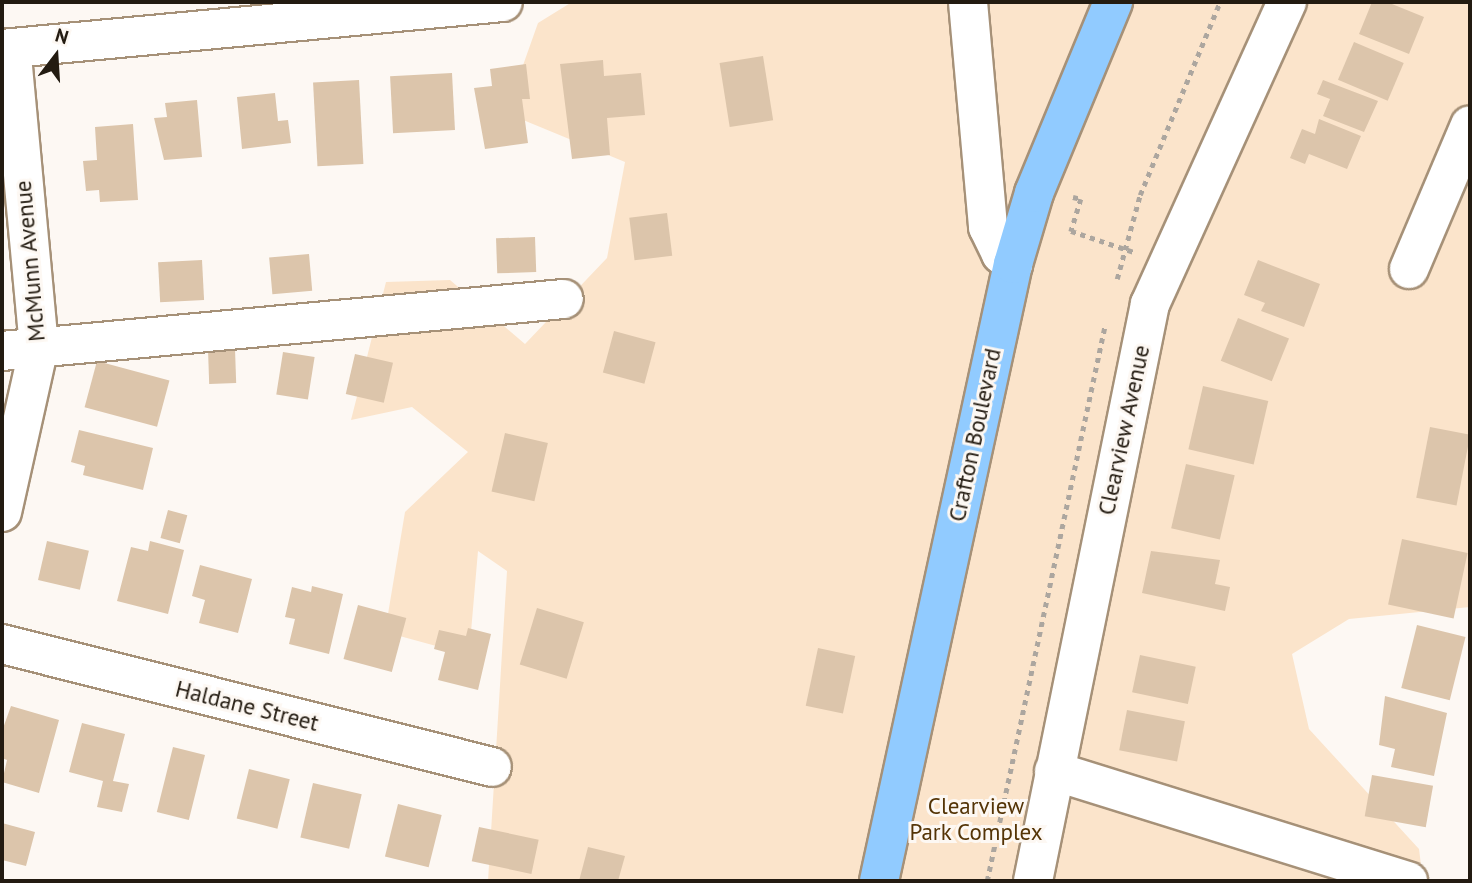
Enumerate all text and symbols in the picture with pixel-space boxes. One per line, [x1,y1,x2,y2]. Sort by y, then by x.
north arrow [21,21,91,91]
text: N [53,23,72,49]
street label: McMunn Avenue [9,179,51,343]
street label: Clearview Avenue [1092,342,1156,518]
street label: Crafton Boulevard [943,346,1007,524]
street label: Haldane Street [173,675,321,737]
park label: Clearview Park Complex [909,792,1043,846]

